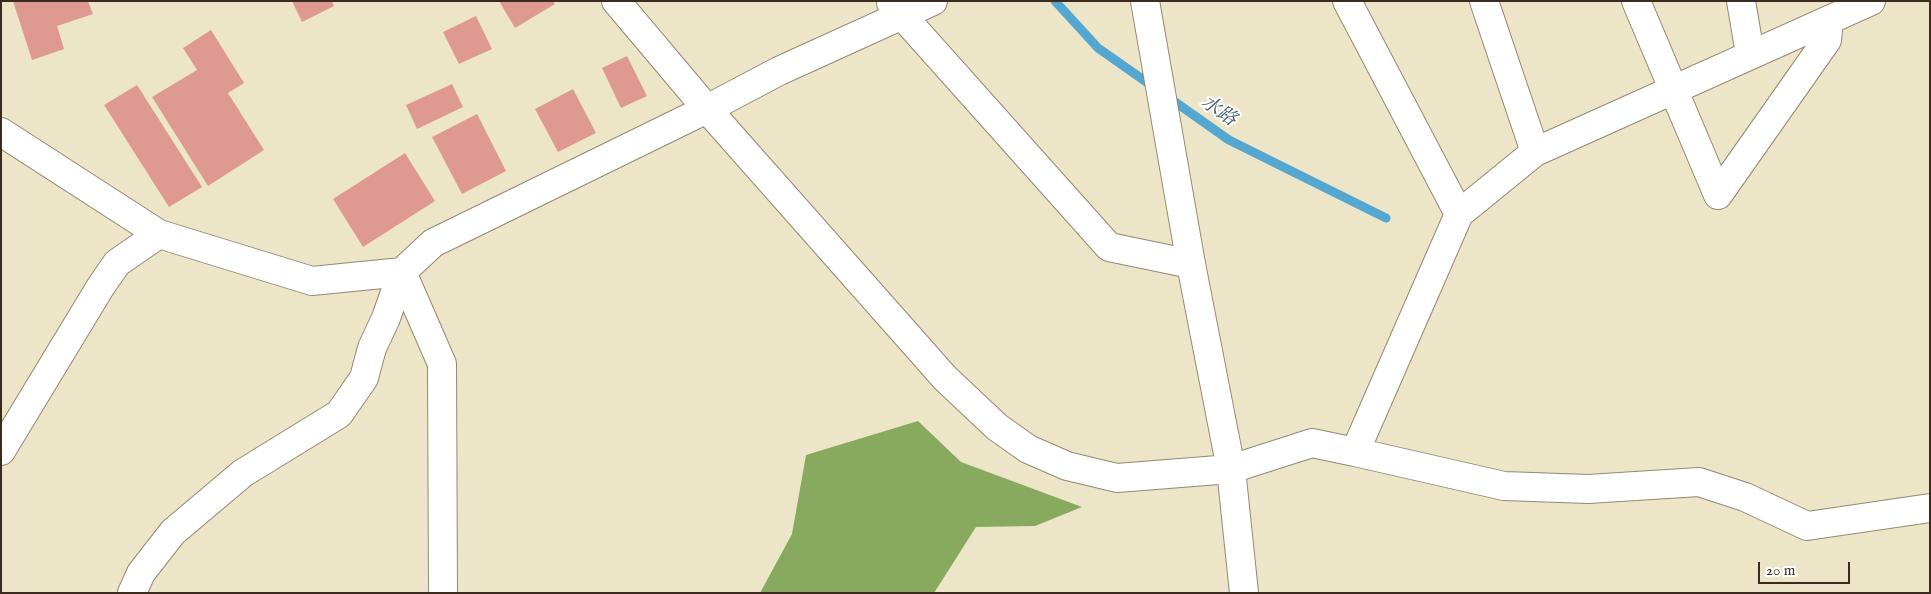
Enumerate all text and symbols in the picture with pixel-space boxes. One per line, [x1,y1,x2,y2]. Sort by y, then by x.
water label: 水路 [1196,92,1240,132]
scale bar [1761,552,1854,584]
text: 20 m [1766,561,1795,580]

